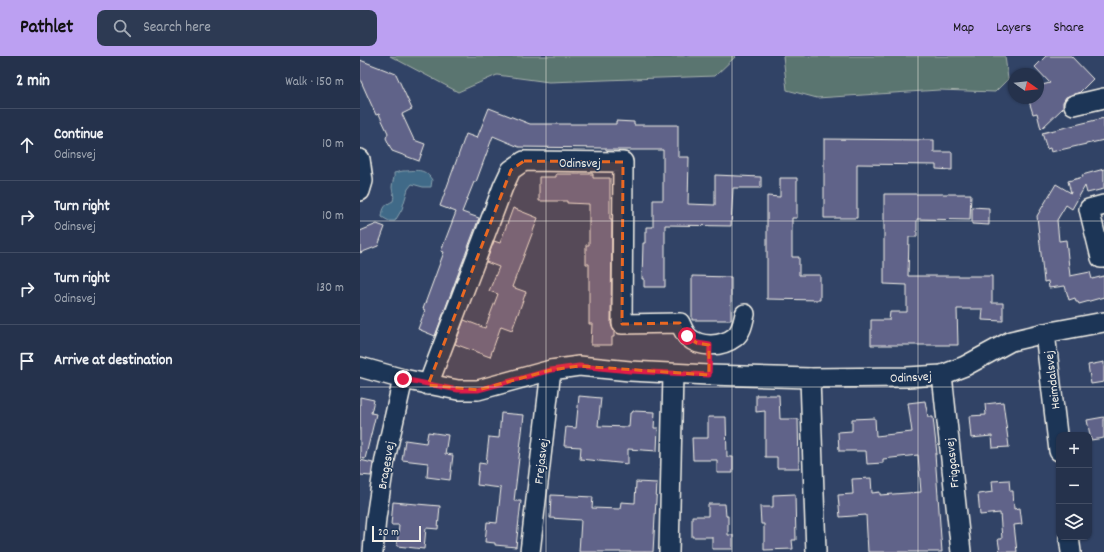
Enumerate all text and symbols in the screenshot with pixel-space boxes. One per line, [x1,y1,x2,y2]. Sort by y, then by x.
search box [97,10,377,46]
text: Pathlet [20,15,73,42]
icon: search [111,17,133,39]
text: Search here [143,17,211,39]
text: Map [953,18,974,38]
text: Layers [996,18,1031,38]
text: Share [1053,18,1084,38]
north arrow [1008,68,1044,104]
text: 2 min [16,70,50,94]
text: Walk · 150 m [285,73,344,92]
text: Continue [54,124,103,146]
icon: ahead [16,134,38,156]
text: 10 m [322,135,344,154]
text: Odinsvej [54,146,96,165]
street label: Odinsvej [559,155,601,174]
text: Turn right [54,196,110,218]
icon: right [16,206,38,228]
text: 10 m [322,207,344,226]
text: Odinsvej [54,218,96,237]
text: Turn right [54,268,110,290]
icon: right [16,278,38,300]
text: 130 m [316,279,344,298]
text: Odinsvej [54,290,96,309]
route start [678,327,696,345]
street label: Heimdalsvej [1040,349,1067,410]
icon: arrive [16,350,38,372]
text: Arrive at destination [54,350,172,372]
street label: Odinsvej [890,368,933,389]
route end [394,370,412,388]
map controls [1056,432,1092,540]
button: + [1056,432,1092,468]
street label: Frejasvej [530,437,555,485]
street label: Friggasvej [941,437,966,489]
street label: Bragesvej [374,440,401,491]
button: − [1056,468,1092,504]
button: layers [1056,504,1092,540]
scale bar [372,524,421,543]
text: 20 m [378,525,399,541]

